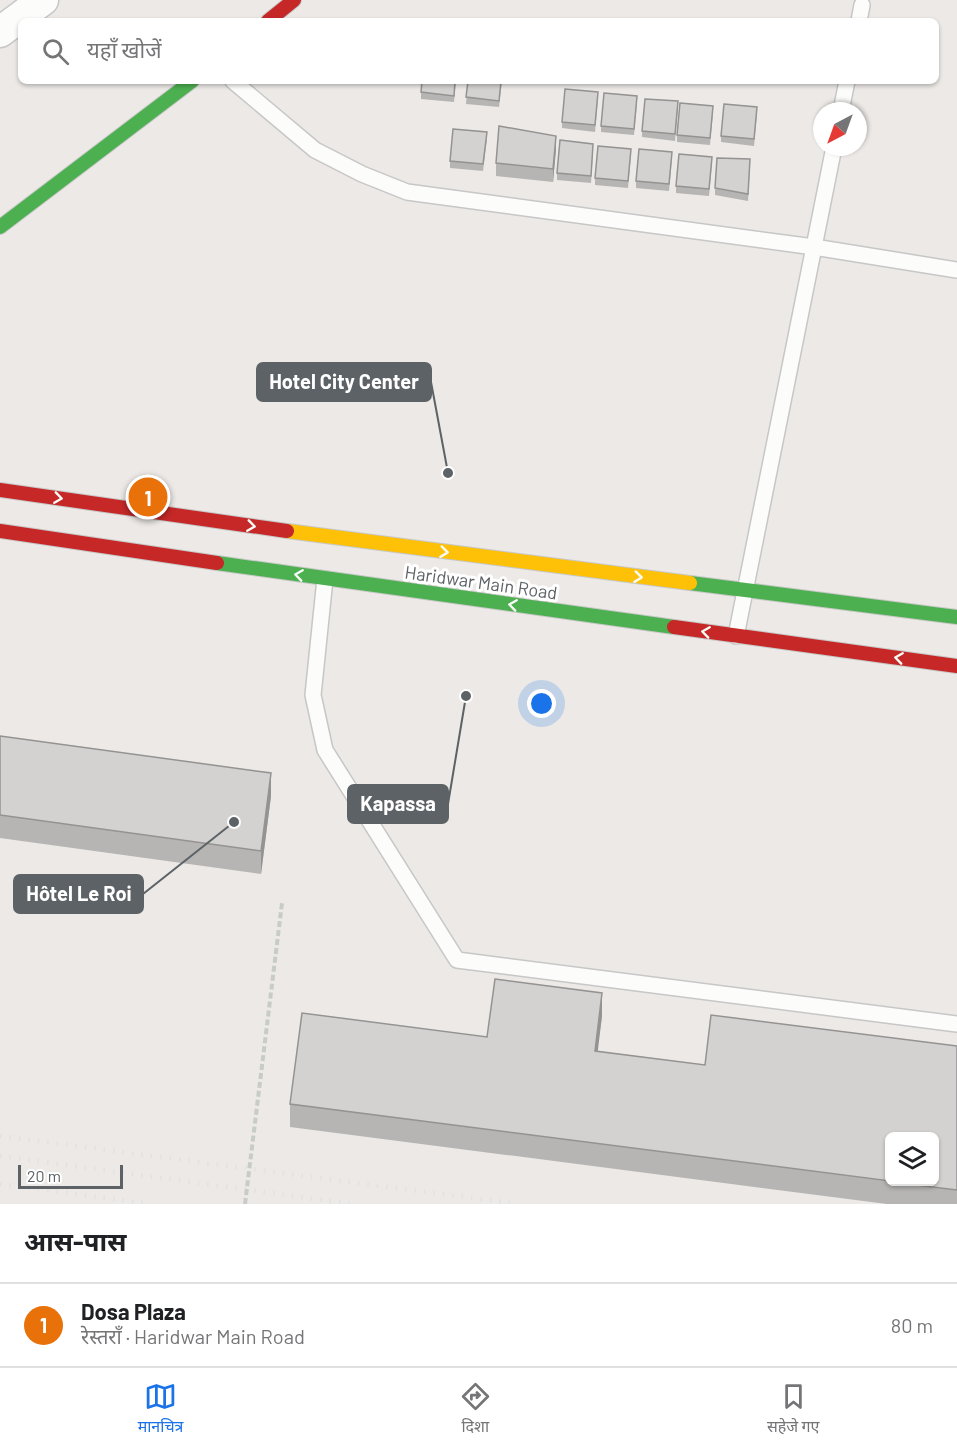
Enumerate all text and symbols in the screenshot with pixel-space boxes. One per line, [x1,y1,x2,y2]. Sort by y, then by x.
search box [18,18,939,84]
icon: search [39,35,72,68]
text: यहाँ खोजें [87,36,162,62]
north arrow [813,102,867,156]
callout: Hotel City Center [257,363,431,401]
text: Hotel City Center [269,369,419,393]
pin: 1 [128,474,168,520]
one-way arrow [53,492,63,504]
one-way arrow [246,520,255,532]
one-way arrow [440,546,449,558]
street label: Haridwar Main Road [403,560,559,604]
one-way arrow [294,570,303,582]
one-way arrow [633,570,642,583]
one-way arrow [508,600,517,612]
one-way arrow [701,627,710,639]
one-way arrow [894,652,904,665]
your location [527,689,556,718]
callout: Kapassa [348,785,448,823]
text: Kapassa [360,791,436,815]
callout: Hôtel Le Roi [14,875,143,913]
text: Hôtel Le Roi [26,881,132,905]
map controls [885,1132,939,1186]
button: layers [885,1132,939,1186]
scale bar [18,1162,123,1190]
text: 20 m [27,1166,61,1185]
text: आस-पास [24,1225,126,1256]
text: Dosa Plaza [81,1298,186,1324]
text: 1 [40,1313,47,1337]
text: 80 m [891,1313,933,1337]
text: रेस्तराँ · Haridwar Main Road [81,1324,305,1348]
tab: मानचित्र [138,1380,183,1439]
tab: दिशा [459,1380,492,1439]
tab: सहेजे गए [767,1380,819,1439]

